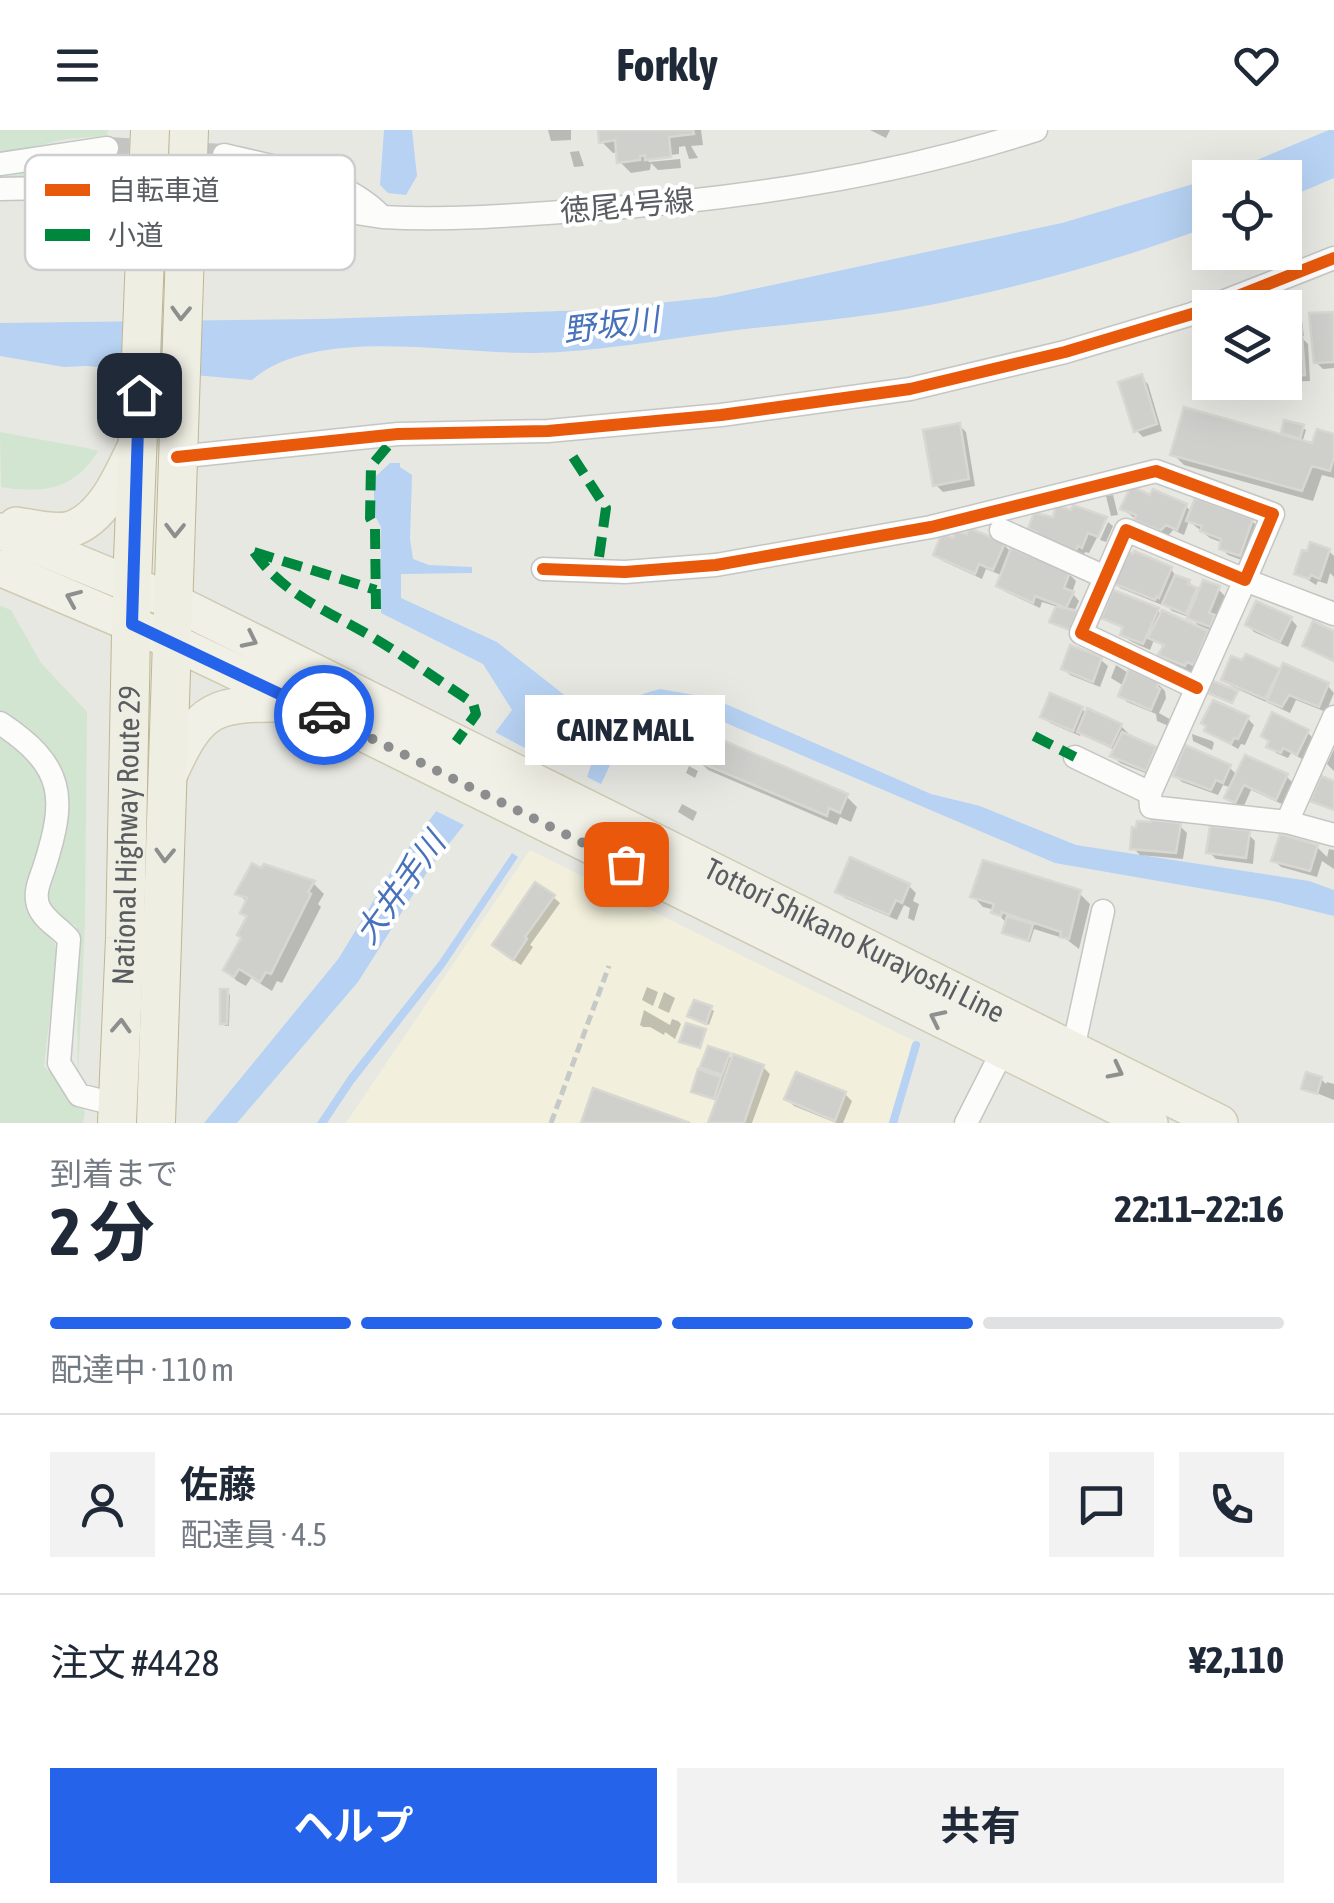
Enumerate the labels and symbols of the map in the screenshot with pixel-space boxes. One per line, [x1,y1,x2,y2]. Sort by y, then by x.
legend [25,155,355,270]
text: 自転車道 [108,174,220,206]
street label: 徳尾4号線 [559,182,695,228]
text: 小道 [108,219,164,251]
water label: 野坂川 [561,300,664,349]
one-way arrow [171,306,192,322]
pin [97,353,182,438]
one-way arrow [165,522,186,538]
one-way arrow [65,590,82,610]
one-way arrow [240,627,258,647]
courier [274,665,374,765]
street label: National Highway Route 29 [105,685,146,986]
callout: CAINZ MALL [526,694,726,764]
pin [584,822,669,907]
water label: 大井手川 [347,823,454,950]
one-way arrow [155,847,176,863]
street label: Tottori Shikano Kurayoshi Line [699,851,1010,1029]
one-way arrow [930,1011,948,1030]
one-way arrow [111,1017,132,1033]
one-way arrow [1106,1059,1124,1078]

